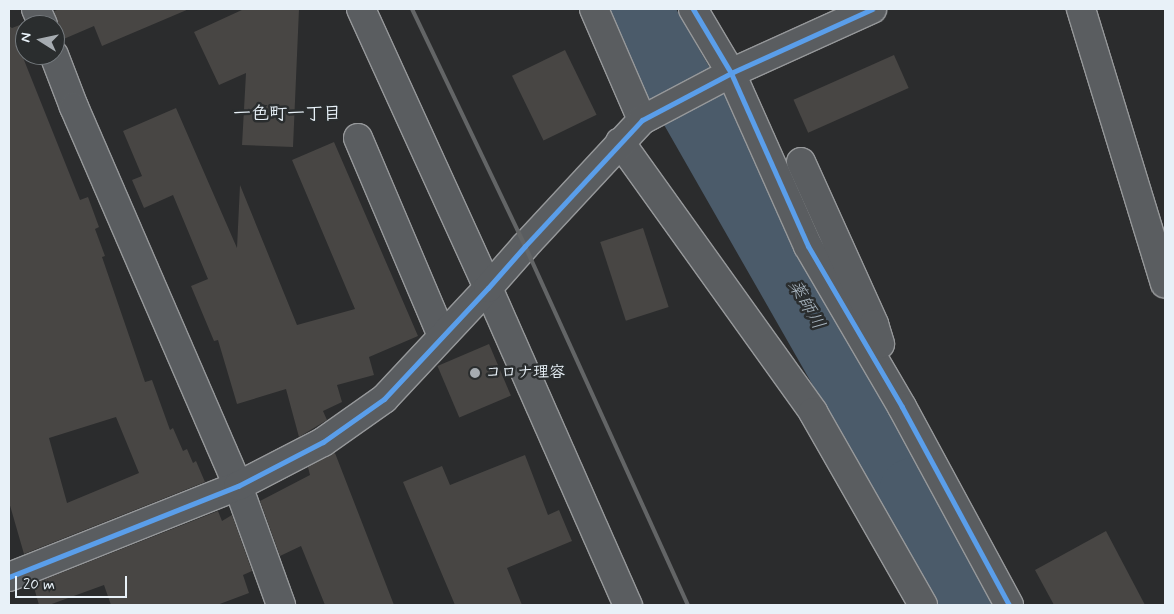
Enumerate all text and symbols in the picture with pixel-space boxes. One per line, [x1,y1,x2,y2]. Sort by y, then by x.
north arrow [15,15,65,65]
text: N [17,31,36,44]
district label: 一色町一丁目 [233,103,341,125]
water label: 薬師川 [783,276,829,334]
place label: コロナ理容 [485,363,565,383]
marker: コロナ理容 [469,367,481,379]
scale bar [18,566,130,598]
text: 20 m [23,575,55,595]

